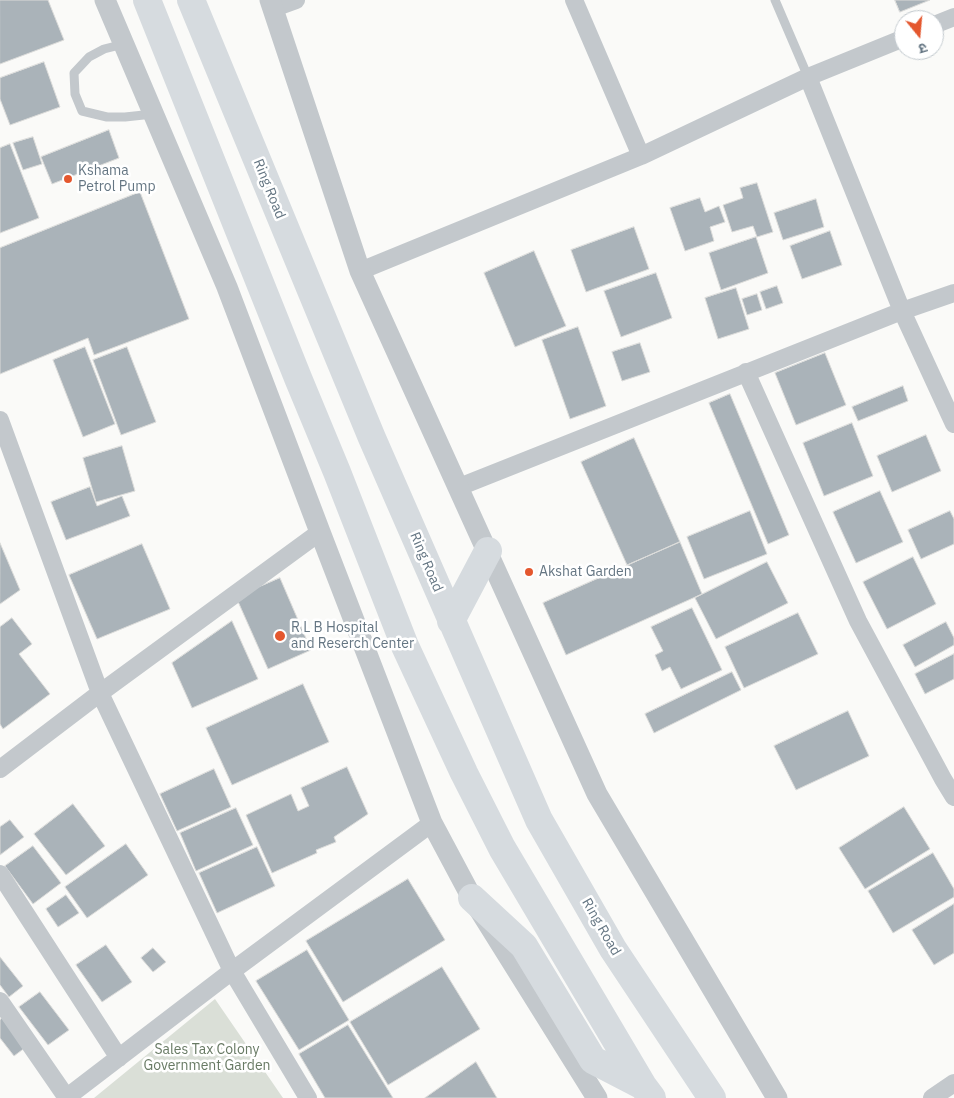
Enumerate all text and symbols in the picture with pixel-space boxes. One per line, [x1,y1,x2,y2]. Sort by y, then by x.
north arrow [894,10,944,60]
text: उ [917,39,930,58]
street label: Ring Road [249,157,289,221]
place label: Kshama Petrol Pump [78,163,156,196]
marker: Kshama Petrol Pump [62,173,74,185]
street label: Ring Road [406,530,446,594]
place label: Akshat Garden [539,564,632,580]
marker: Akshat Garden [523,566,535,578]
place label: R L B Hospital and Reserch Center [291,620,414,652]
marker: R L B Hospital and Reserch Center [273,629,287,643]
street label: Ring Road [578,895,624,959]
park label: Sales Tax Colony Government Garden [143,1042,271,1074]

